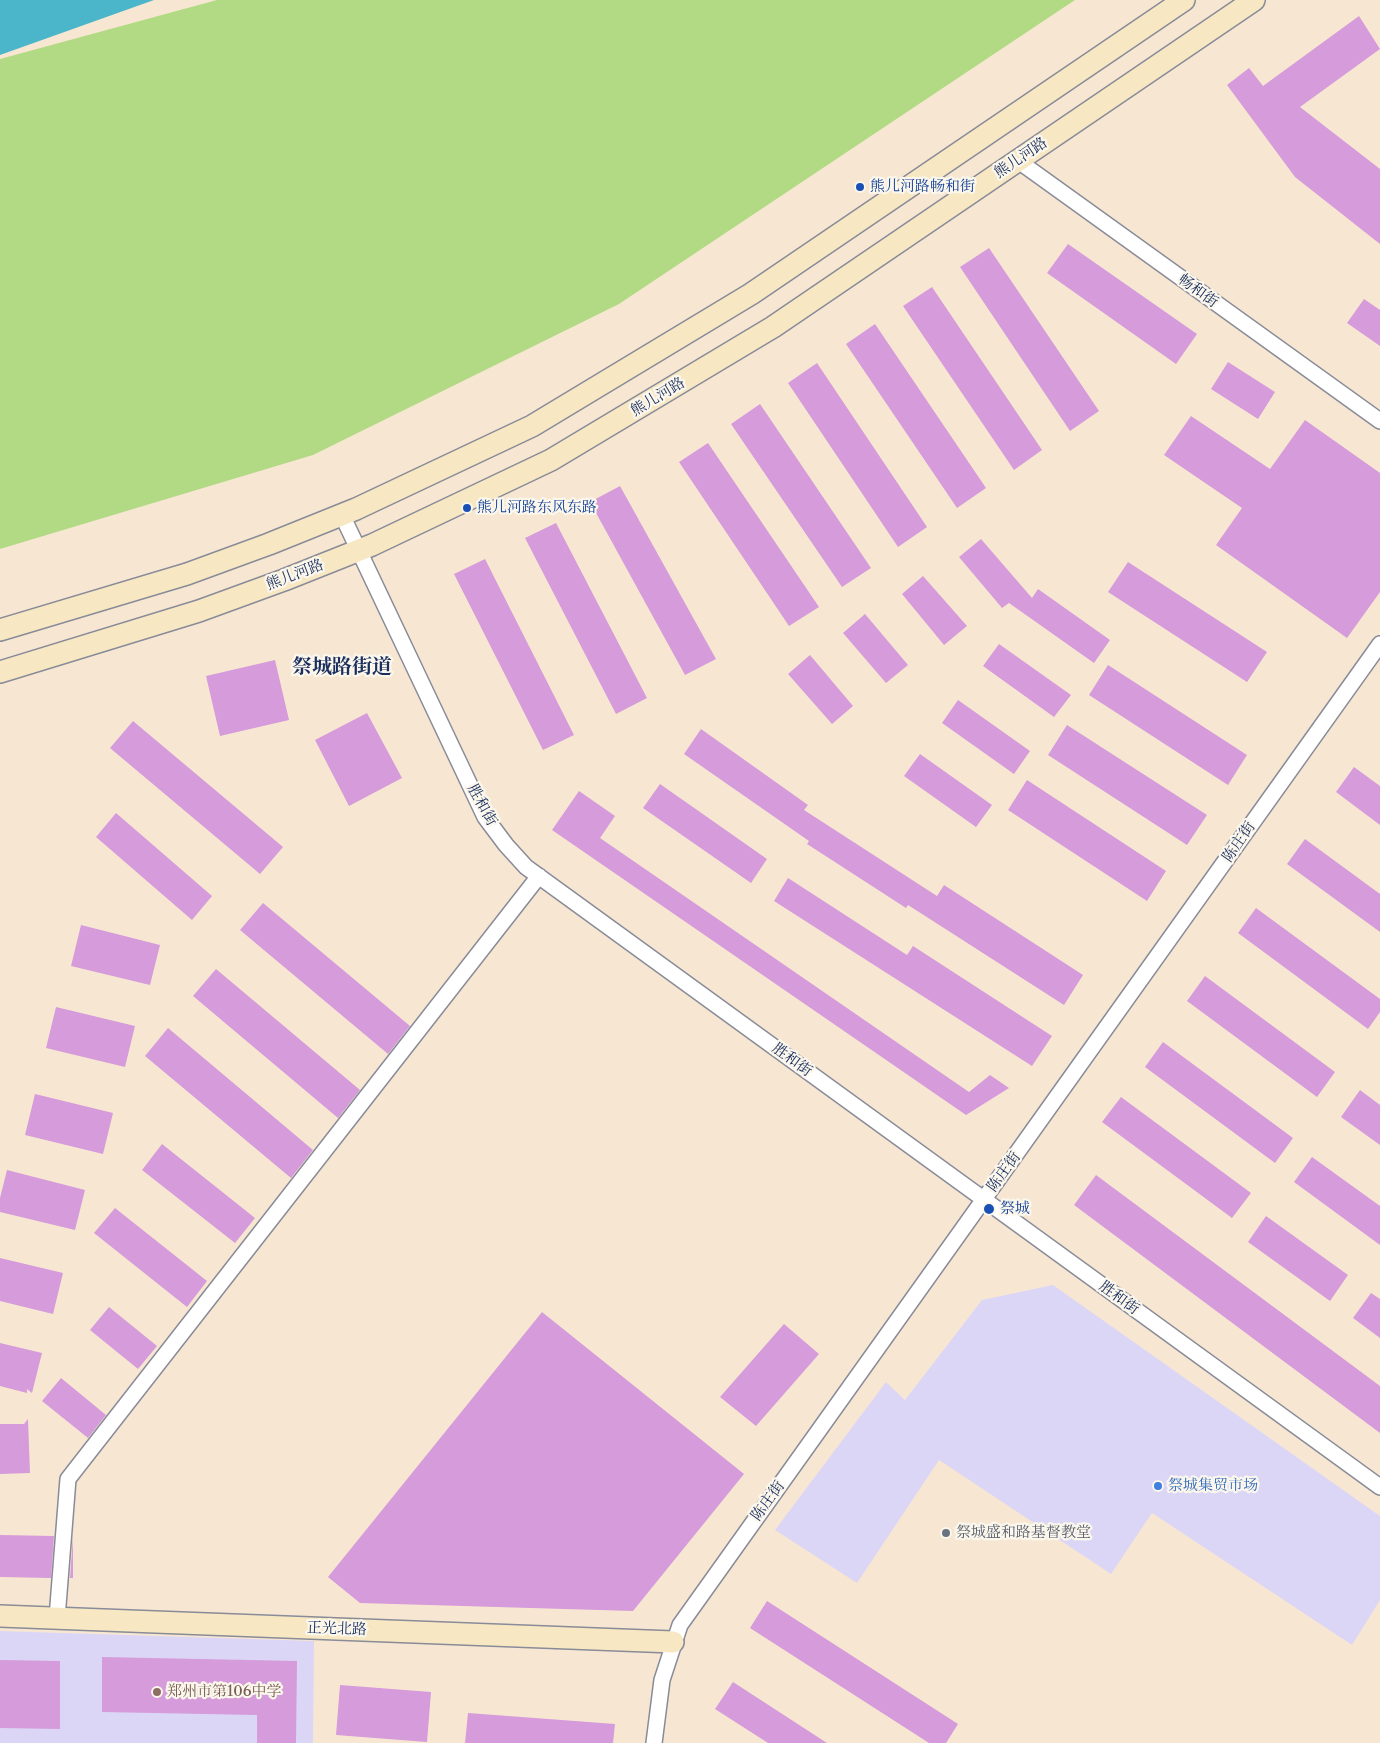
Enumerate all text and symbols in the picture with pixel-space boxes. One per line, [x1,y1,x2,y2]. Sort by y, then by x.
street label: 熊儿河路 [991,134,1051,182]
place label: 熊儿河路畅和街 [870,178,975,196]
marker: 熊儿河路畅和街 [854,181,866,193]
street label: 畅和街 [1175,270,1221,312]
street label: 熊儿河路 [628,374,688,420]
place label: 熊儿河路东风东路 [477,499,597,517]
marker: 熊儿河路东风东路 [461,502,473,514]
street label: 熊儿河路 [264,556,326,594]
district label: 祭城路街道 [292,655,392,679]
street label: 胜和街 [463,781,501,829]
street label: 陈庄街 [1219,818,1259,866]
street label: 胜和街 [769,1039,815,1081]
street label: 陈庄街 [983,1149,1025,1195]
place label: 祭城 [1000,1200,1030,1218]
marker: 祭城 [982,1202,996,1216]
street label: 胜和街 [1096,1277,1142,1319]
place label: 祭城集贸市场 [1168,1477,1258,1495]
street label: 陈庄街 [747,1478,789,1524]
marker: 祭城集贸市场 [1152,1480,1164,1492]
place label: 祭城盛和路基督教堂 [956,1524,1091,1542]
marker: 祭城盛和路基督教堂 [940,1527,952,1539]
street label: 正光北路 [307,1619,367,1639]
place label: 郑州市第106中学 [167,1683,282,1701]
marker: 郑州市第106中学 [151,1686,163,1698]

